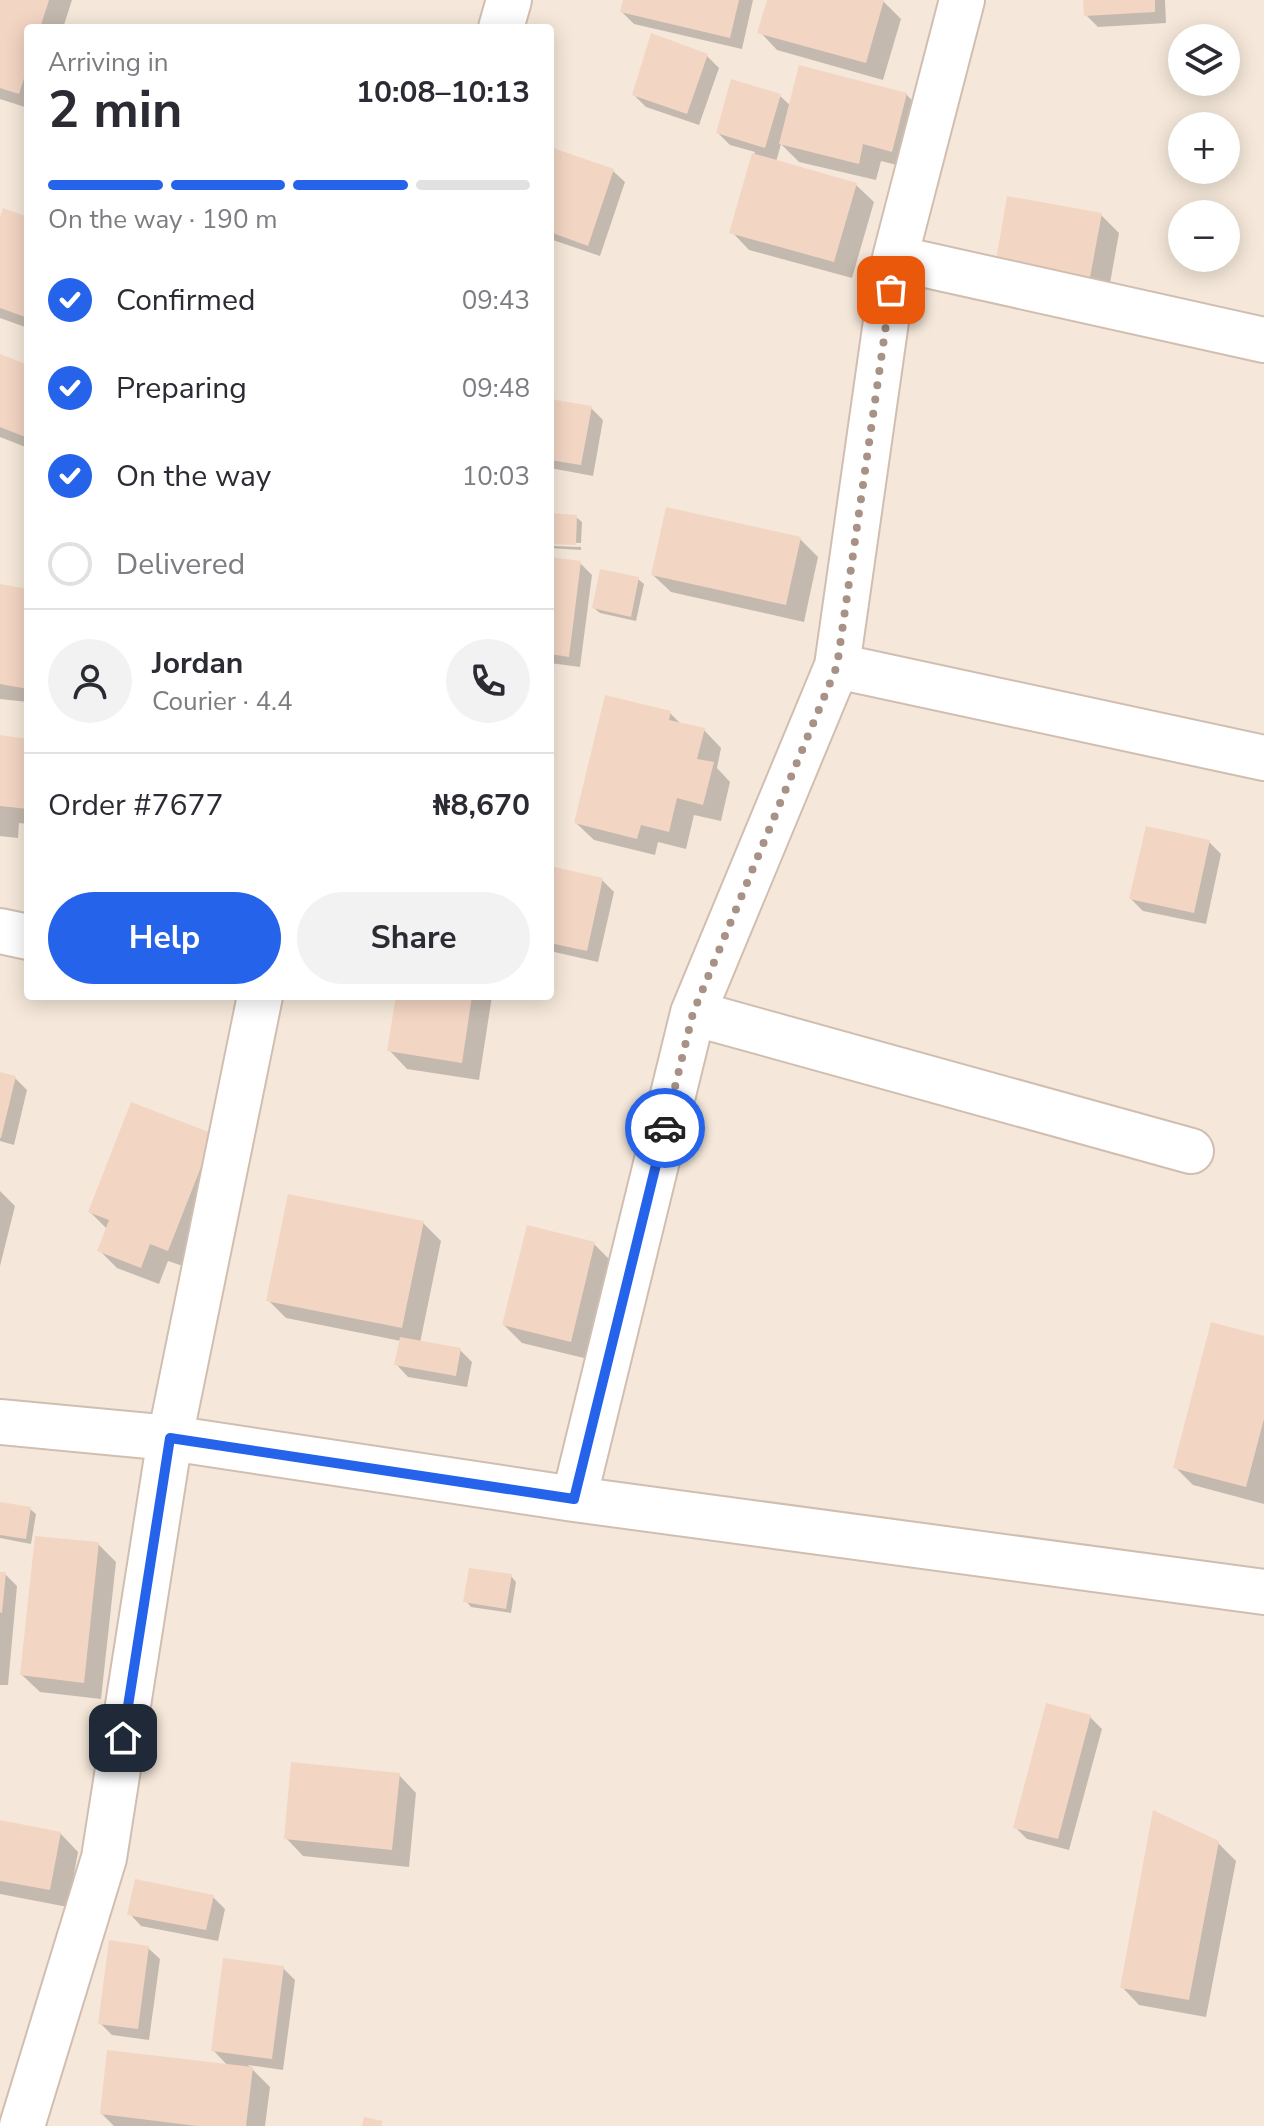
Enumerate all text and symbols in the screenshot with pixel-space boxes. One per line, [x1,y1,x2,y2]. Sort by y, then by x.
map controls [1168,24,1240,272]
button: layers [1168,24,1240,96]
text: Arriving in [48,45,169,80]
text: 10:08–10:13 [356,72,530,113]
text: 2 min [48,74,183,145]
button: + [1168,112,1240,184]
button: − [1168,200,1240,272]
text: On the way · 190 m [48,202,277,237]
pin [857,256,925,324]
icon: bag [869,268,913,312]
icon: check [48,278,92,322]
text: Confirmed [116,280,256,321]
text: 09:43 [462,283,530,318]
icon: check [48,366,92,410]
text: Preparing [116,368,247,409]
text: 09:48 [462,371,530,406]
icon: check [48,454,92,498]
text: On the way [116,456,271,497]
text: 10:03 [462,459,530,494]
text: Delivered [116,544,245,585]
button: person [48,639,132,723]
button: phone [446,639,530,723]
text: Jordan [152,643,243,684]
text: Courier · 4.4 [152,684,293,719]
text: Order #7677 [48,785,223,826]
text: ₦8,670 [433,785,530,826]
button: Help [48,892,281,984]
button: Share [297,892,530,984]
courier [625,1088,705,1168]
icon: car [643,1106,687,1150]
pin [89,1704,157,1772]
icon: home [101,1716,145,1760]

